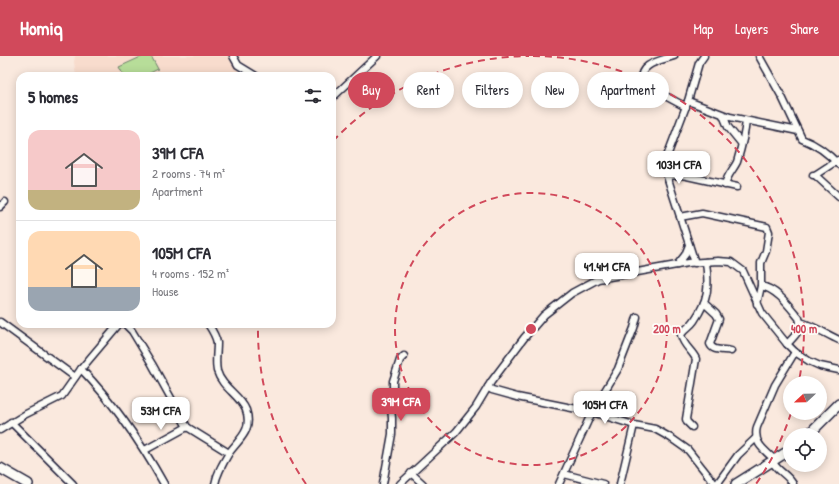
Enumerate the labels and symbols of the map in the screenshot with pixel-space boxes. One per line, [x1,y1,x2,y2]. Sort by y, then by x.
pin: 103M CFA [638,151,720,185]
pin: 41.4M CFA [561,253,653,287]
text: 200 m [653,320,681,337]
text: 400 m [791,320,817,337]
centre of rings [524,322,538,336]
north arrow [783,376,827,420]
pin: 39M CFA [364,388,438,422]
pin: 105M CFA [564,391,646,425]
pin: 53M CFA [124,397,198,431]

